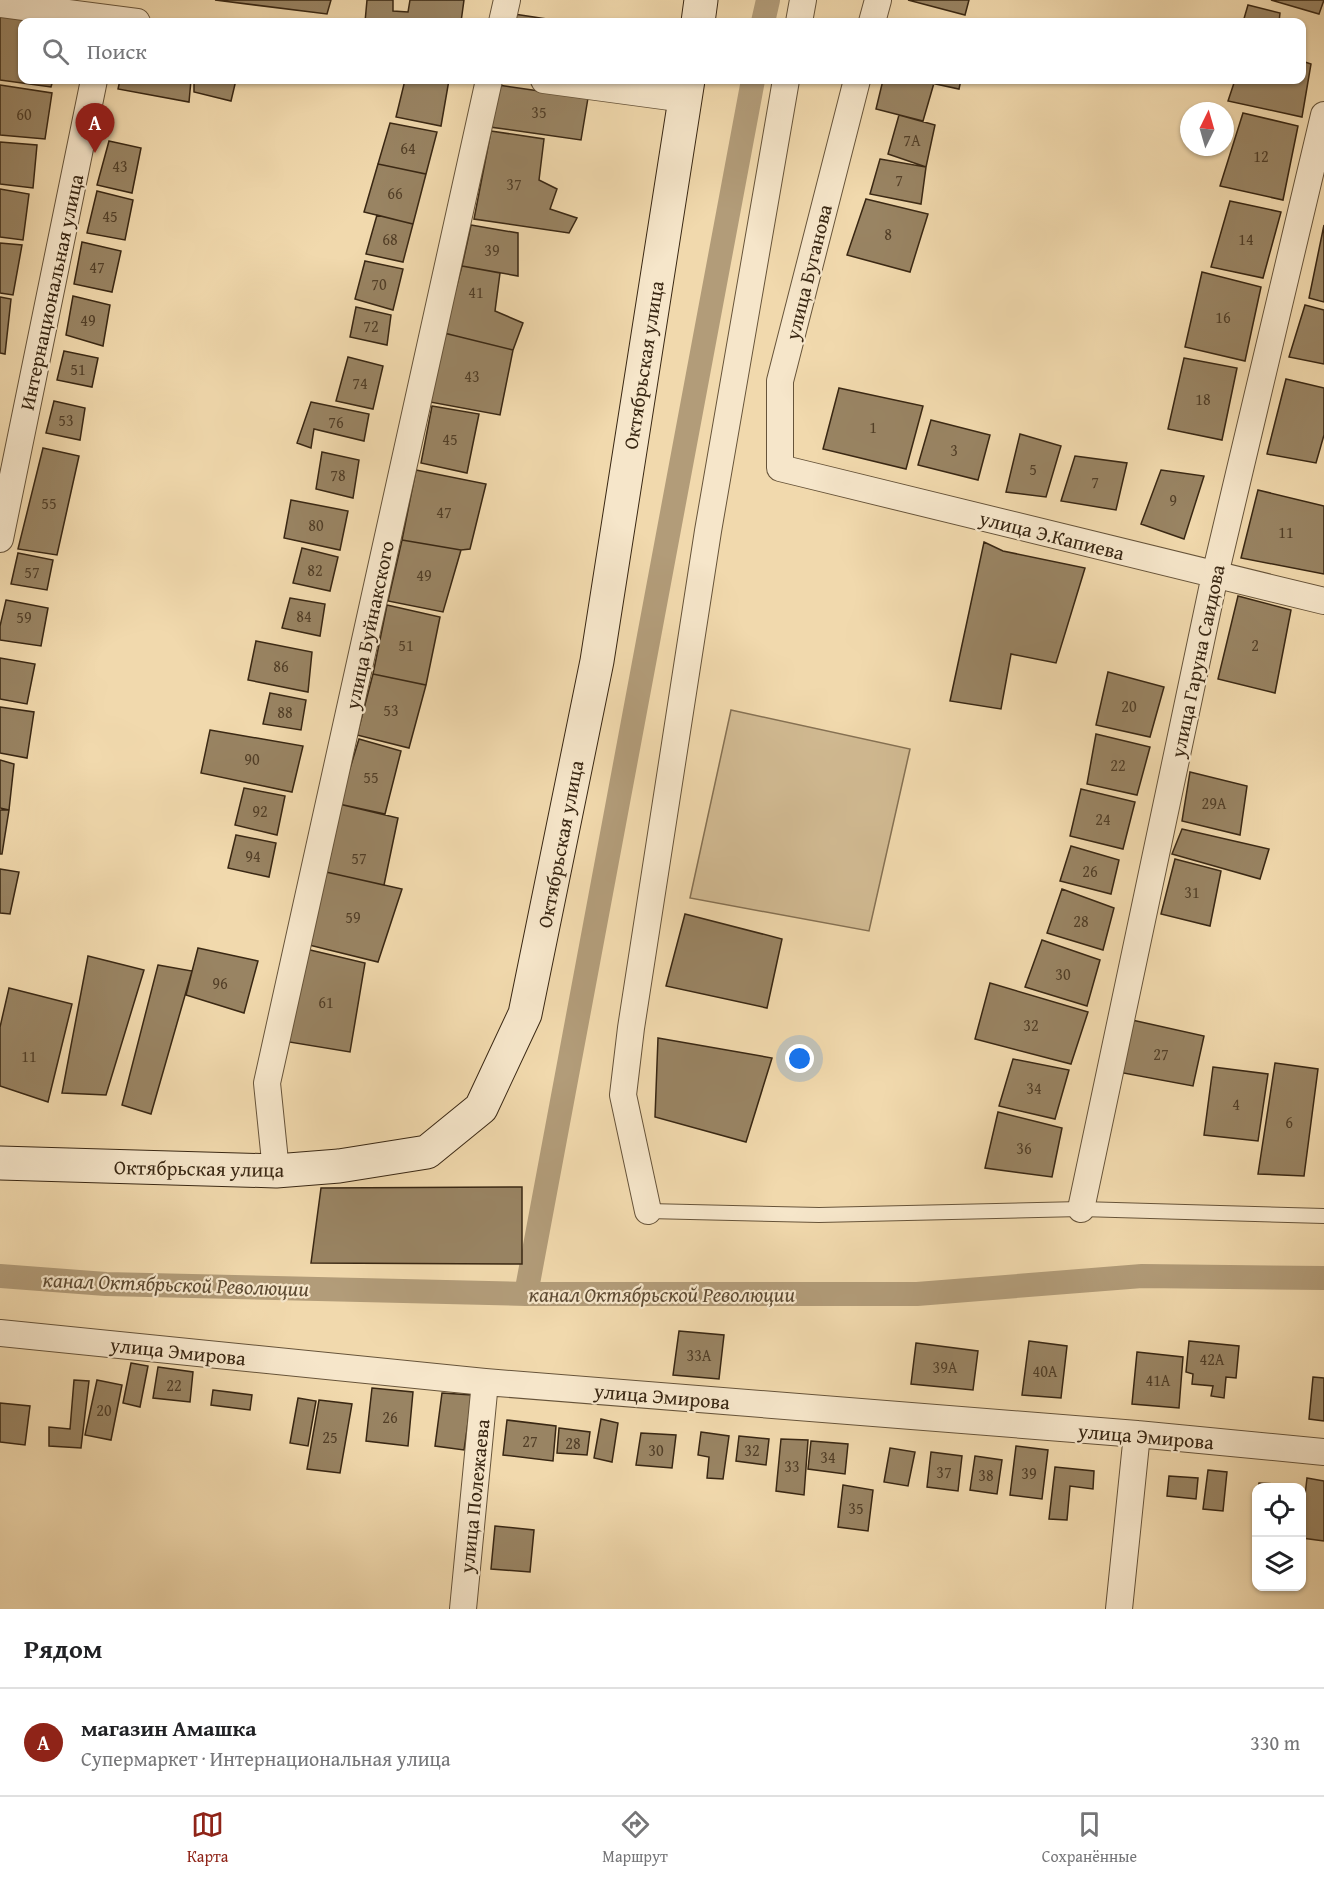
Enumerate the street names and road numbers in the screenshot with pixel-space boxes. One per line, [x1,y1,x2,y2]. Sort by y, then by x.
street label: Интернациональная улица [12,171,90,413]
street label: улица Буганова [777,201,839,344]
street label: Октябрьская улица [615,278,671,451]
street label: улица Э.Капиева [976,503,1128,567]
street label: улица Буйнакского [337,538,401,713]
street label: улица Гаруна Саидова [1162,561,1232,761]
street label: Октябрьская улица [530,757,591,930]
street label: Октябрьская улица [114,1152,285,1184]
street label: улица Эмирова [108,1329,248,1373]
street label: улица Эмирова [592,1376,732,1416]
street label: улица Эмирова [1076,1416,1216,1456]
street label: улица Полежаева [451,1417,497,1575]

